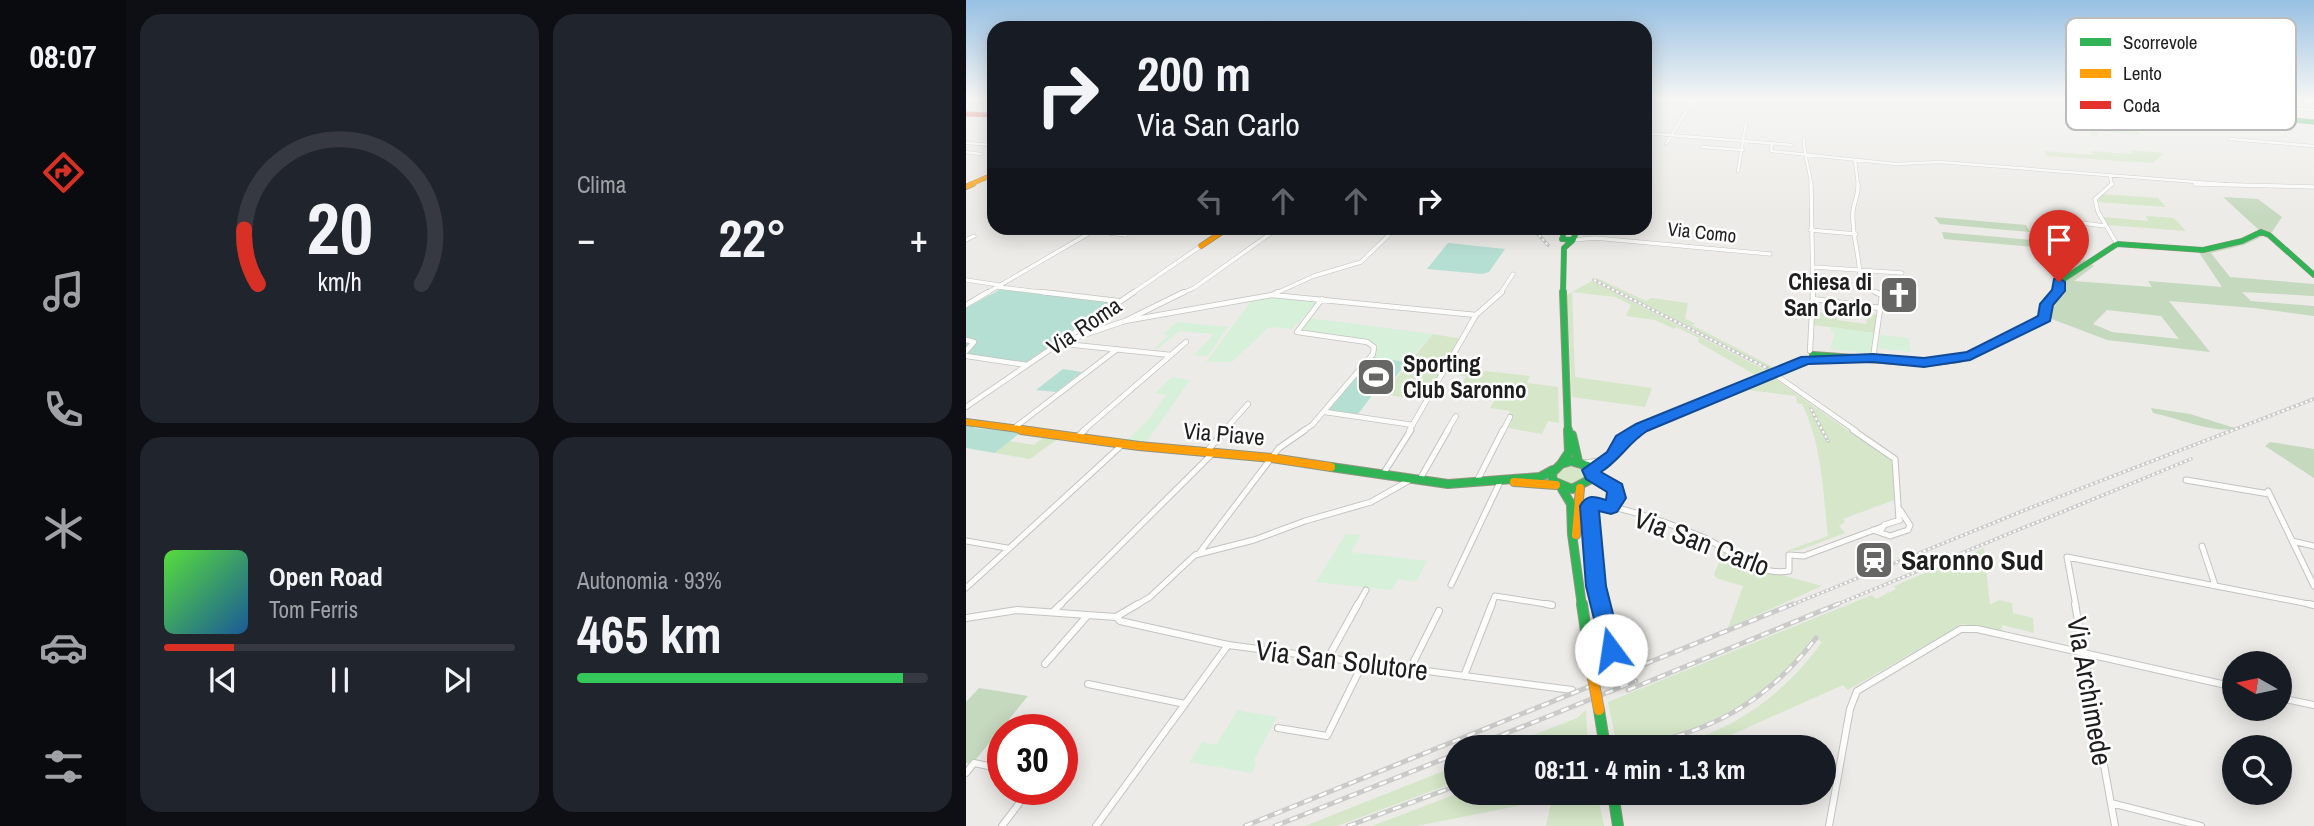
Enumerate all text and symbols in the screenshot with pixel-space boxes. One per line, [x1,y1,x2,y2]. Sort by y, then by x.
legend [2066,18,2296,130]
text: Scorrevole [2123,29,2197,55]
text: 08:07 [29,35,97,78]
text: 200 m [1137,40,1251,106]
icon: right [1022,49,1113,140]
text: Lento [2123,60,2162,86]
text: Coda [2123,92,2161,118]
text: Via San Carlo [1137,103,1300,146]
icon: directions [39,148,88,197]
text: Clima [577,169,626,200]
text: 20 [306,180,373,278]
icon: left [1191,182,1229,220]
icon: ahead [1264,182,1302,220]
icon: ahead [1337,182,1375,220]
icon: right [1410,182,1448,220]
text: 22° [718,203,787,273]
pin [2029,210,2089,282]
text: − [577,213,595,264]
text: + [910,213,928,264]
street label: Via Como [1666,215,1738,249]
icon: arrive [2040,221,2078,259]
text: km/h [317,265,362,299]
place label: Chiesa di San Carlo [1784,266,1872,323]
icon: music [39,267,88,316]
church icon: Chiesa di San Carlo [1878,274,1920,316]
street label: Via Roma [1040,289,1127,362]
place label: Sporting Club Saronno [1403,348,1527,405]
sports icon: Sporting Club Saronno [1355,356,1397,398]
icon: phone [39,385,88,434]
street label: Via Piave [1182,415,1266,452]
street label: Via San Carlo [1629,499,1775,585]
icon: climate [39,504,88,553]
station icon: Saronno Sud [1853,539,1895,581]
place label: Saronno Sud [1901,541,2044,579]
text: Open Road [269,559,383,594]
text: Autonomia · 93% [577,565,722,596]
text: Tom Ferris [269,594,358,625]
text: 465 km [577,599,722,669]
position arrow [1574,613,1648,687]
street label: Via Archimede [2058,614,2122,768]
icon: car [39,623,88,672]
street label: Via San Solutore [1254,631,1430,689]
north arrow [2222,651,2292,721]
map controls [2222,651,2292,805]
icon: previous [204,661,242,699]
icon: pause [321,661,359,699]
icon: next [438,661,476,699]
speed limit sign: 30 [987,714,1078,805]
button: search [2222,735,2292,805]
icon: filters [39,742,88,791]
text: 08:11 · 4 min · 1.3 km [1535,752,1746,787]

